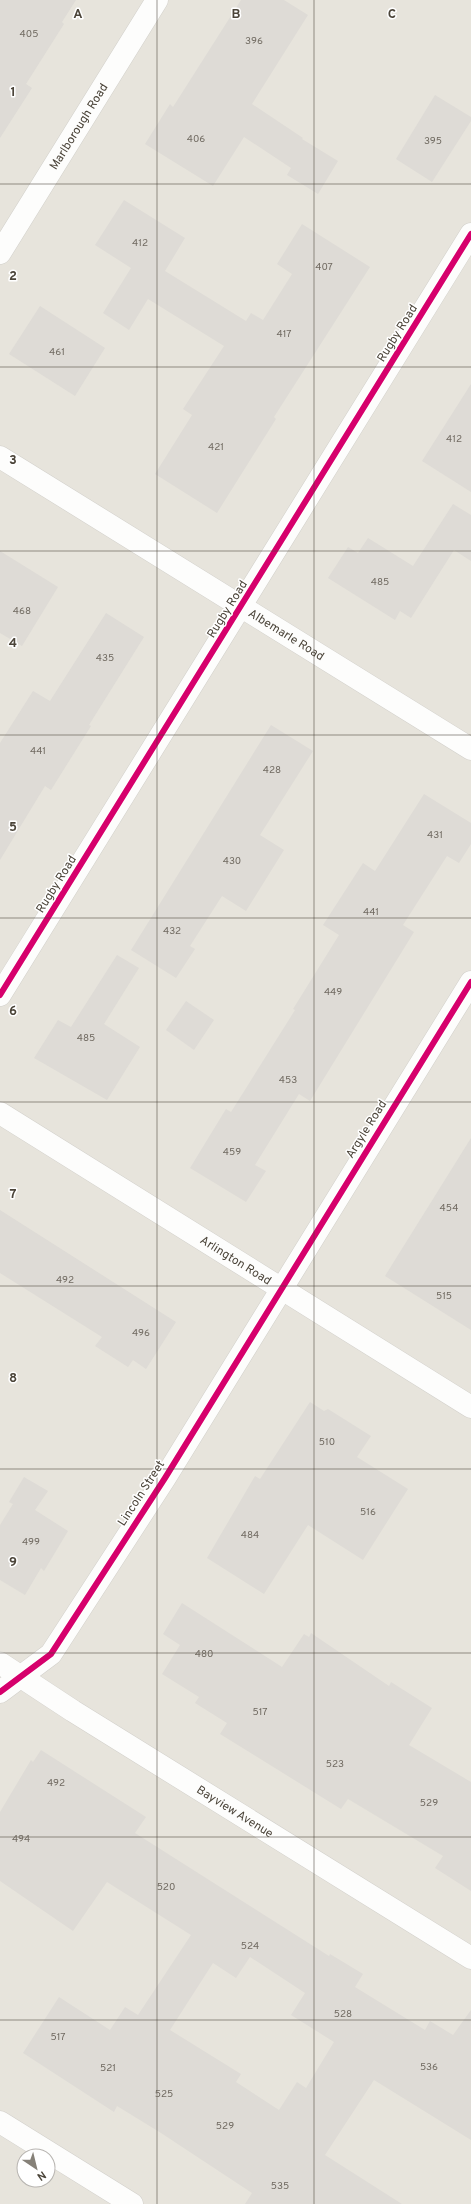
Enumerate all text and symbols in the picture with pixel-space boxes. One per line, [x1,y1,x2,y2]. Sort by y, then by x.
text: A [73,7,83,23]
text: B [232,7,241,23]
text: C [388,7,396,23]
house number: 405 [20,28,38,41]
house number: 396 [245,35,263,48]
street label: Marlborough Road [46,81,112,173]
text: 1 [10,85,16,101]
house number: 406 [187,133,205,146]
house number: 395 [424,135,442,148]
house number: 412 [132,237,148,250]
house number: 407 [315,261,333,274]
text: 2 [9,269,17,285]
street label: Rugby Road [374,302,422,365]
house number: 417 [276,328,292,341]
house number: 461 [49,346,65,359]
house number: 412 [446,433,462,446]
house number: 421 [208,441,224,454]
text: 3 [9,453,17,469]
house number: 485 [371,576,389,589]
street label: Rugby Road [204,578,252,641]
house number: 468 [13,605,31,618]
street label: Albemarle Road [245,606,327,665]
text: 4 [9,636,17,652]
house number: 435 [96,652,114,665]
house number: 441 [30,745,46,758]
house number: 428 [263,764,281,777]
text: 5 [9,820,17,836]
house number: 431 [427,829,443,842]
street label: Rugby Road [33,853,81,916]
house number: 430 [223,855,241,868]
house number: 441 [363,906,379,919]
house number: 432 [163,925,181,938]
house number: 449 [324,986,342,999]
text: 6 [9,1004,17,1020]
house number: 485 [77,1032,95,1045]
house number: 453 [279,1074,297,1087]
street label: Argyle Road [343,1097,391,1162]
house number: 459 [223,1146,241,1159]
text: 7 [10,1187,17,1203]
house number: 454 [440,1202,458,1215]
street label: Arlington Road [197,1233,274,1289]
house number: 492 [56,1274,74,1287]
house number: 515 [436,1290,452,1303]
house number: 496 [132,1327,150,1340]
text: 8 [9,1371,17,1387]
house number: 510 [319,1436,335,1449]
street label: Lincoln Street [115,1458,169,1529]
house number: 516 [360,1506,376,1519]
house number: 484 [241,1529,259,1542]
house number: 499 [22,1536,40,1549]
text: 9 [9,1555,17,1571]
house number: 480 [195,1648,213,1661]
house number: 517 [252,1706,268,1719]
house number: 523 [326,1758,344,1771]
house number: 492 [47,1777,65,1790]
street label: Bayview Avenue [193,1782,276,1842]
house number: 529 [420,1797,438,1810]
house number: 494 [12,1833,30,1846]
house number: 520 [157,1881,175,1894]
house number: 524 [241,1940,259,1953]
house number: 528 [334,2008,352,2021]
house number: 517 [50,2031,66,2044]
house number: 536 [420,2061,438,2074]
house number: 521 [100,2062,116,2075]
house number: 525 [155,2088,173,2101]
house number: 529 [216,2120,234,2133]
north arrow [16,2148,56,2188]
text: N [34,2167,48,2183]
house number: 535 [271,2180,289,2193]

